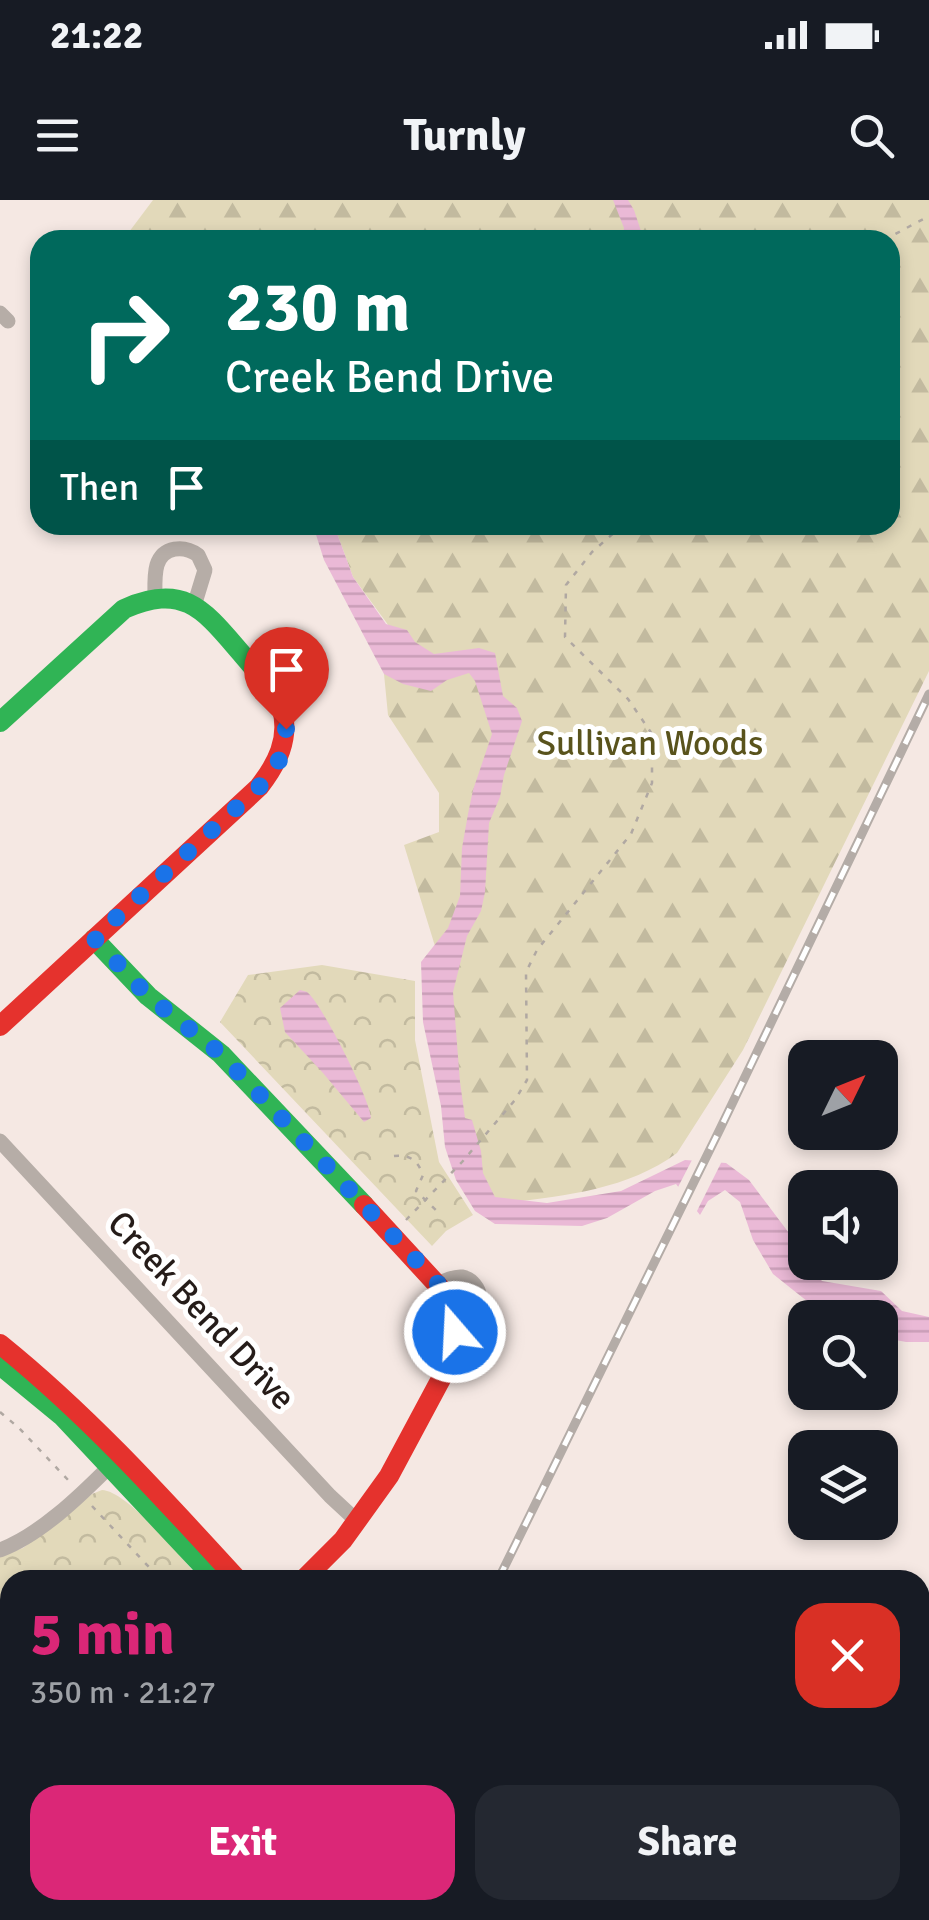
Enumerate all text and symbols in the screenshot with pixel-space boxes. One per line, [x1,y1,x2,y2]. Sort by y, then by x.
text: 21:22 [50,12,143,59]
icon: menu [30,108,85,163]
text: Turnly [403,108,526,163]
icon: search [844,108,899,163]
text: 230 m [225,264,410,350]
icon: right [60,270,190,400]
text: Creek Bend Drive [225,350,554,405]
icon: arrive [159,460,214,515]
text: Then [60,464,139,511]
pin [244,627,329,730]
icon: arrive [259,642,314,697]
park label: Sullivan Woods [537,722,763,765]
north arrow [788,1040,898,1150]
map controls [788,1040,898,1540]
button: sound [788,1170,898,1280]
street label: Creek Bend Drive [99,1202,305,1419]
position arrow [403,1280,507,1384]
button: search [788,1300,898,1410]
button: layers [788,1430,898,1540]
text: 5 min [30,1598,175,1672]
button: close [795,1603,900,1708]
text: 350 m · 21:27 [30,1673,216,1712]
button: Exit [30,1785,455,1900]
button: Share [475,1785,900,1900]

